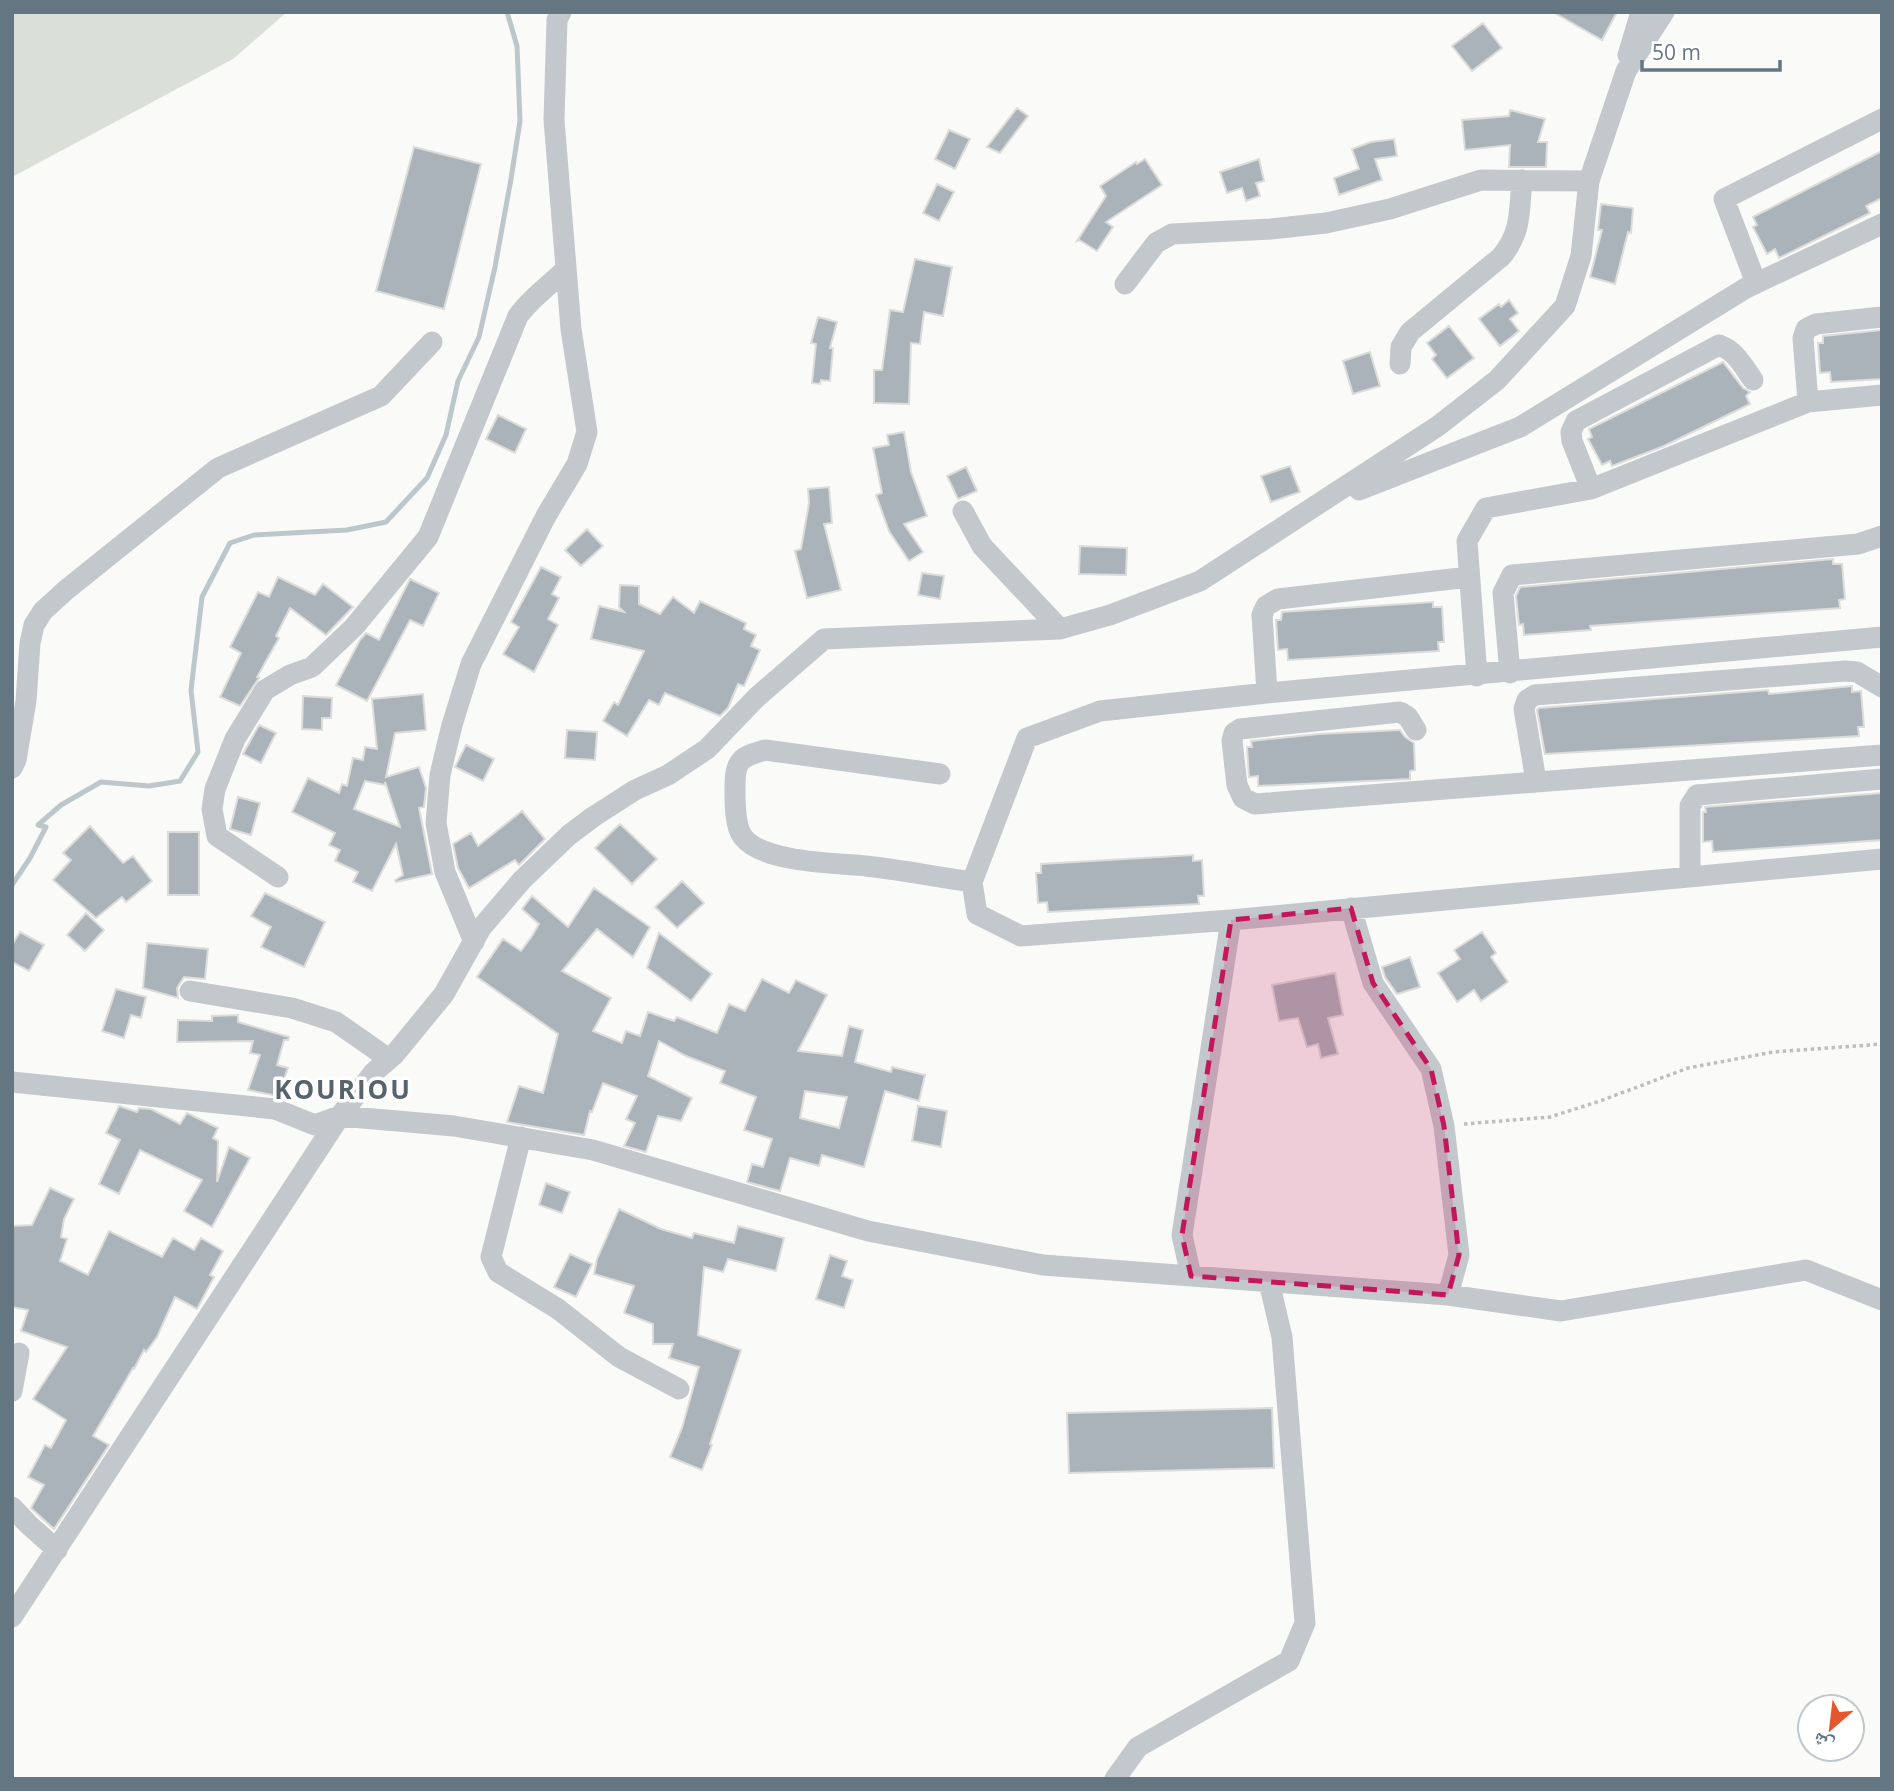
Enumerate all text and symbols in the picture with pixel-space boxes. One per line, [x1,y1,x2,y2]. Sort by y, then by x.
scale bar [1642,28,1780,72]
text: 50 m [1652,38,1701,66]
district label: KOURIOU [274,1071,412,1107]
north arrow [1796,1693,1866,1763]
text: ش [1808,1727,1838,1759]

